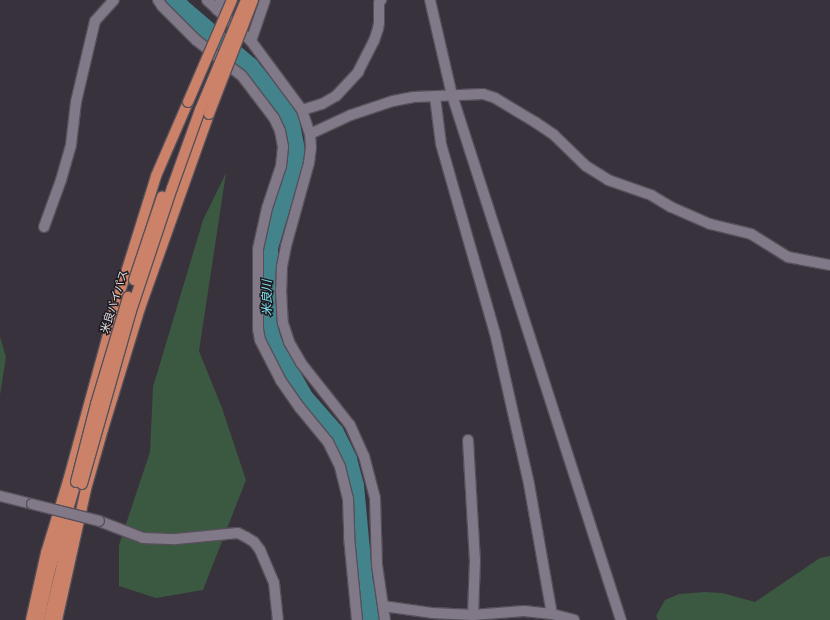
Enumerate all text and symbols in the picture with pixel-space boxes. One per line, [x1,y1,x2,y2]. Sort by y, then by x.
street label: 米良バイパス [99,269,131,335]
water label: 米良川 [261,280,275,316]

